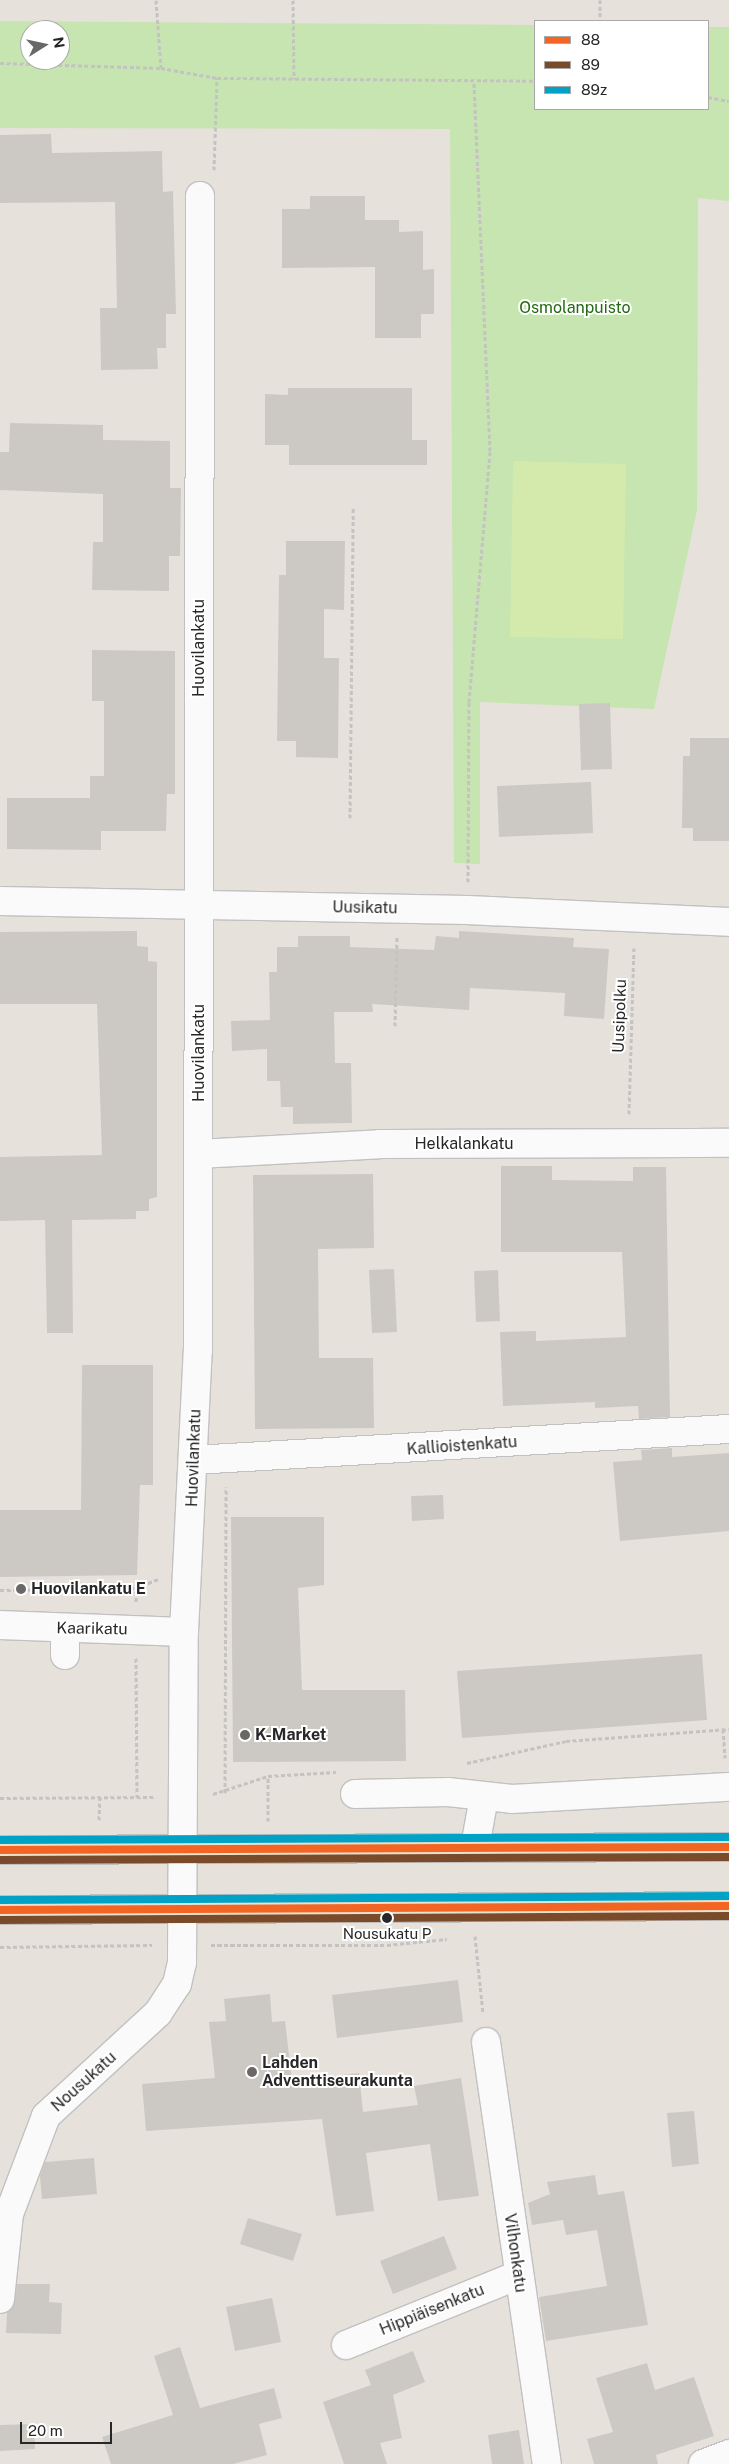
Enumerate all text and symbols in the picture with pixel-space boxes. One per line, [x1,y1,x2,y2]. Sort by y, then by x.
north arrow [20,20,70,70]
legend [534,20,709,110]
text: 88 [581,31,600,48]
text: N [50,36,68,49]
text: 89 [581,56,600,73]
text: 89z [581,81,607,98]
park label: Osmolanpuisto [519,298,631,318]
street label: Huovilankatu [189,599,209,697]
street label: Uusikatu [332,898,398,918]
street label: Uusipolku [609,979,631,1053]
street label: Huovilankatu [189,1004,209,1102]
street label: Helkalankatu [414,1134,514,1154]
street label: Huovilankatu [183,1409,205,1507]
street label: Kallioistenkatu [406,1433,518,1459]
place label: Huovilankatu E [31,1579,146,1599]
marker: Huovilankatu E [15,1583,27,1595]
street label: Kaarikatu [56,1619,128,1639]
place label: K-Market [255,1725,327,1745]
marker: K-Market [239,1729,251,1741]
marker: Nousukatu P [382,1913,392,1923]
place label: Nousukatu P [343,1925,431,1943]
street label: Nousukatu [48,2048,120,2116]
place label: Lahden Adventtiseurakunta [262,2053,413,2091]
marker: Lahden Adventtiseurakunta [246,2066,258,2078]
street label: Vilhonkatu [500,2212,530,2294]
street label: Hippiäisenkatu [377,2280,487,2340]
scale bar [22,2412,115,2444]
text: 20 m [28,2422,63,2439]

